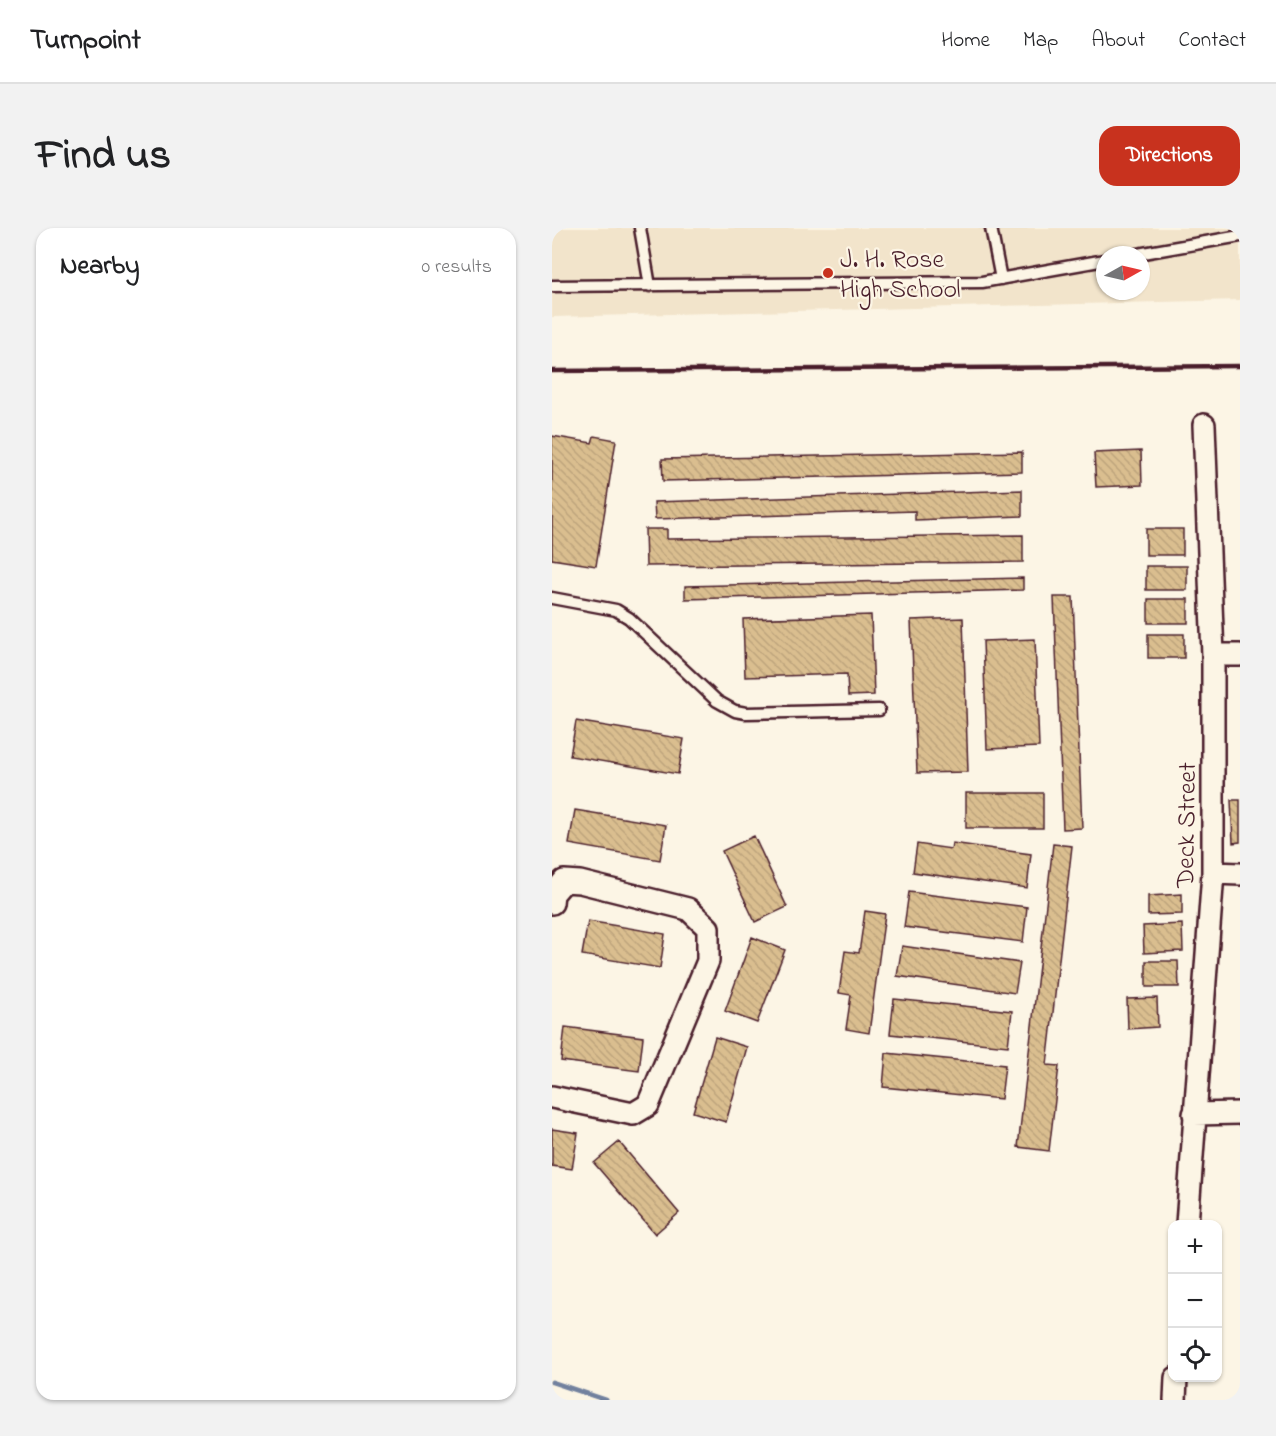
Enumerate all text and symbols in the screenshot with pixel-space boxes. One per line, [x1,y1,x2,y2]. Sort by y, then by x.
text: Turnpoint [30,21,141,62]
text: Home [941,26,990,56]
text: Map [1023,26,1058,56]
text: About [1091,26,1145,56]
text: Contact [1178,26,1246,56]
text: Find us [36,126,171,187]
button: Directions [1099,126,1240,186]
place label: J. H. Rose High School [840,242,961,310]
north arrow [1096,246,1150,300]
text: Nearby [60,248,139,286]
text: 0 results [421,253,492,282]
marker: J. H. Rose High School [821,266,835,280]
street label: Deck Street [1168,762,1208,889]
map controls [1168,1220,1222,1382]
button: + [1168,1220,1222,1274]
button: − [1168,1274,1222,1328]
button: locate [1168,1328,1222,1382]

